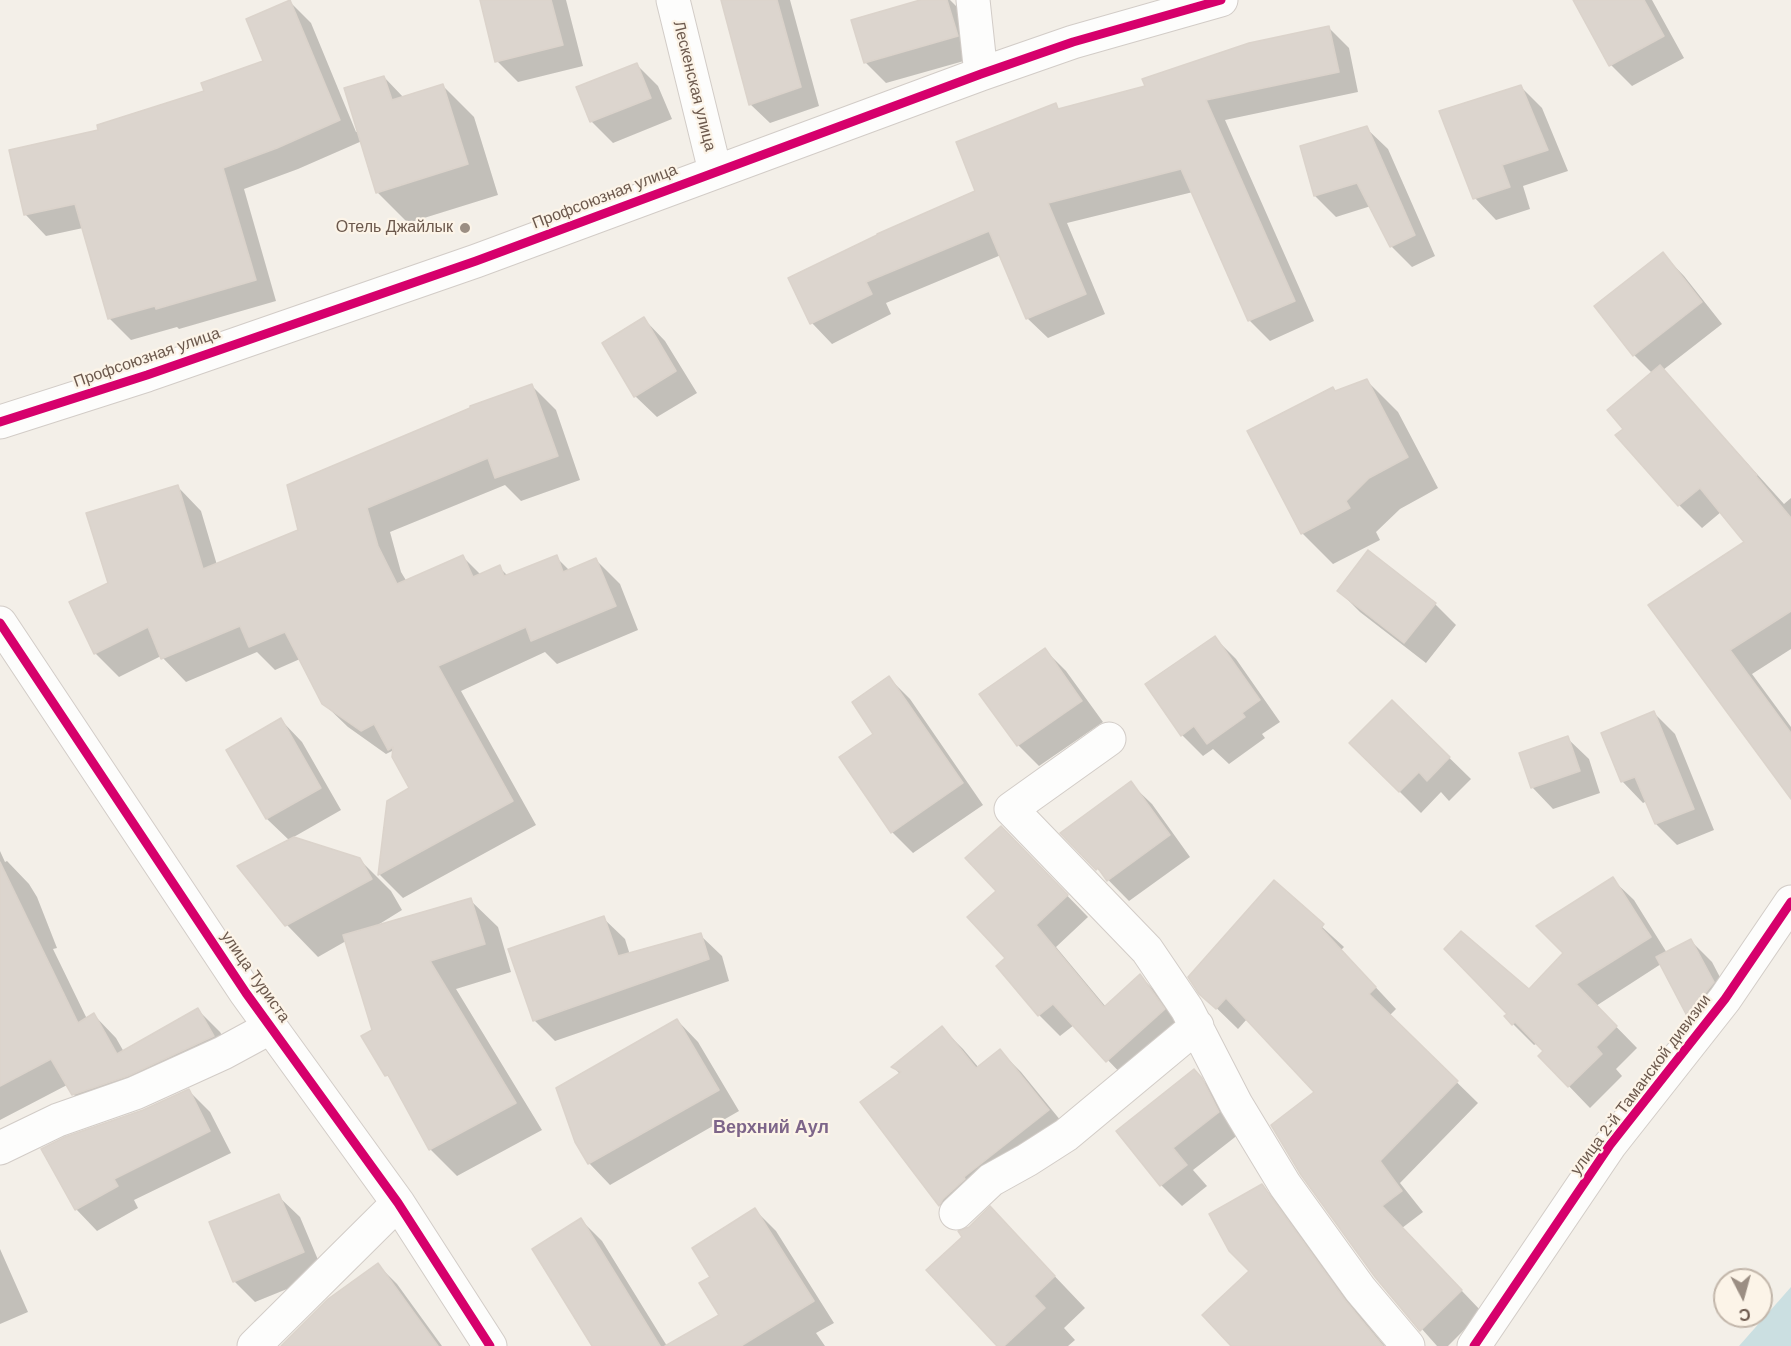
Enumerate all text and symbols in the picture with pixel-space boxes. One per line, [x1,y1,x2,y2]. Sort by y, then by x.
street label: Лескенская улица [669,19,719,153]
street label: Профсоюзная улица [530,160,680,234]
place label: Отель Джайлык [336,218,453,238]
marker: Отель Джайлык [458,221,472,235]
street label: Профсоюзная улица [71,324,223,392]
street label: улица Туриста [216,928,294,1026]
street label: улица 2-й Таманской дивизии [1567,991,1715,1179]
district label: Верхний Аул [713,1117,829,1139]
north arrow [1713,1268,1773,1328]
text: С [1738,1305,1751,1323]

